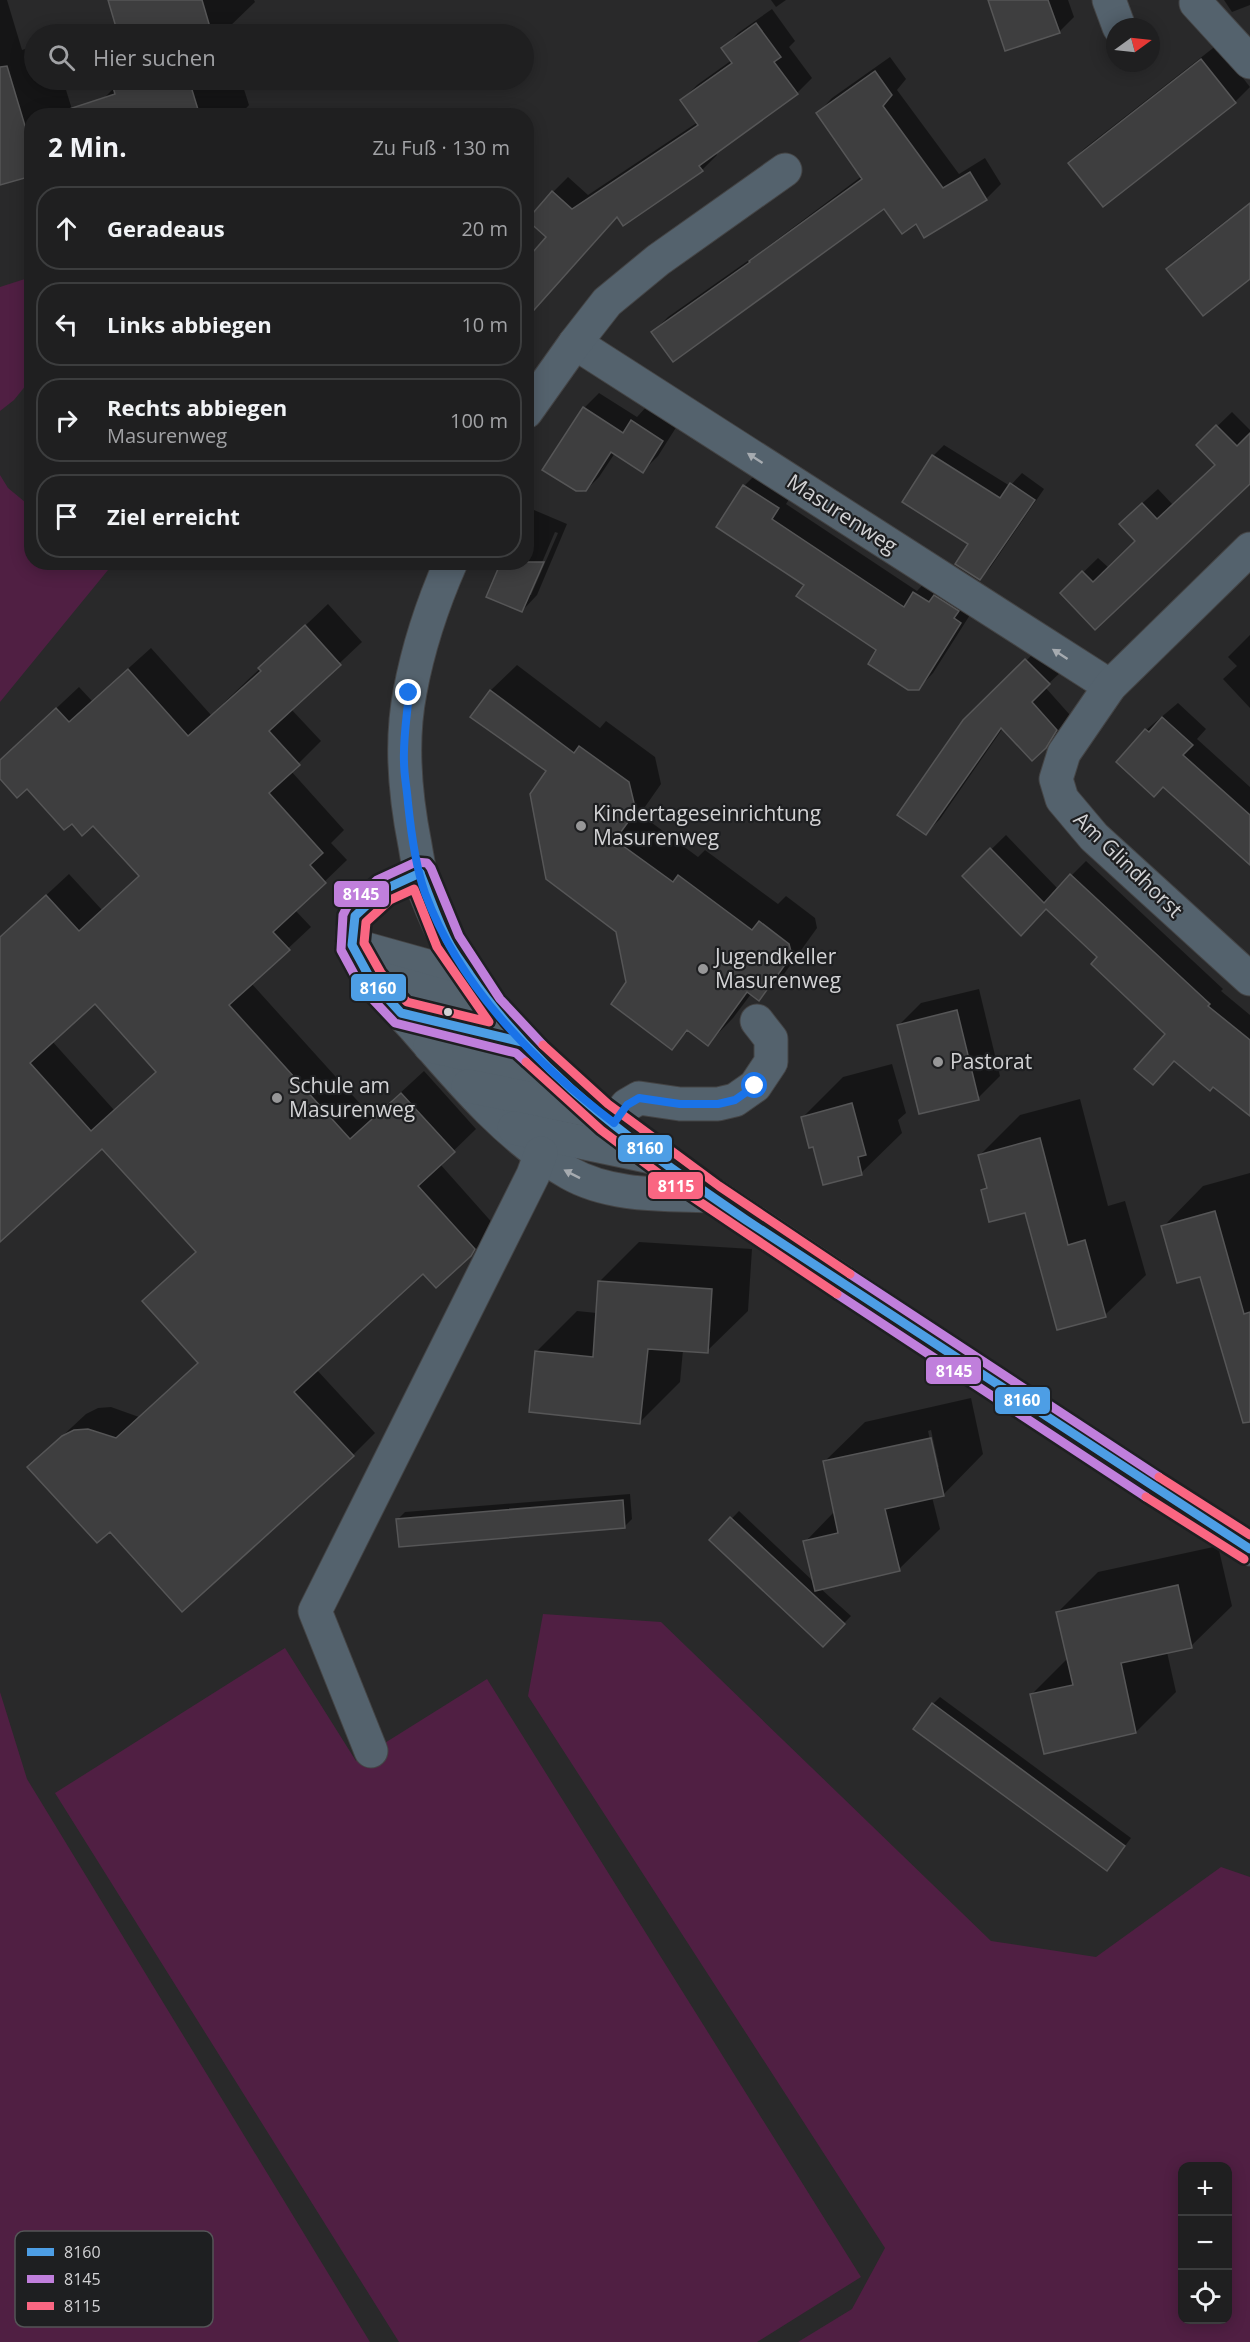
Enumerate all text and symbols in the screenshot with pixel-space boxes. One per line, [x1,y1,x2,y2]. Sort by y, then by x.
north arrow [1106,18,1160,72]
search box [24,24,534,90]
icon: search [45,41,78,74]
text: Hier suchen [93,42,216,72]
text: 2 Min. [48,129,127,165]
text: Zu Fuß · 130 m [372,134,510,161]
icon: ahead [50,212,83,245]
text: Geradeaus [107,213,225,243]
text: 20 m [461,215,508,242]
icon: left [50,308,83,341]
text: Links abbiegen [107,309,272,339]
text: 10 m [461,311,508,338]
text: Rechts abbiegen [107,392,287,422]
icon: right [50,404,83,437]
text: 100 m [450,407,508,434]
text: Masurenweg [107,422,227,449]
one-way arrow [747,453,763,464]
street label: Masurenweg [782,467,903,559]
icon: arrive [50,500,83,533]
text: Ziel erreicht [107,501,240,531]
one-way arrow [1052,649,1068,660]
route end [395,679,421,705]
place label: Kindertageseinrichtung Masurenweg [593,799,821,851]
street label: Am Glindhorst [1068,805,1189,923]
marker: Kindertageseinrichtung Masurenweg [574,819,588,833]
line badge: 8145 [333,880,390,908]
text: 8145 [343,883,379,905]
place label: Jugendkeller Masurenweg [713,942,841,994]
marker: Jugendkeller Masurenweg [696,962,710,976]
line badge: 8160 [350,973,407,1002]
text: 8160 [360,977,396,999]
unlabelled marker [442,1006,454,1018]
place label: Pastorat [950,1047,1032,1075]
marker: Pastorat [931,1055,945,1069]
place label: Schule am Masurenweg [289,1071,415,1123]
route start [741,1072,767,1098]
marker: Schule am Masurenweg [270,1091,284,1105]
line badge: 8160 [617,1134,673,1163]
text: 8160 [627,1137,663,1159]
one-way arrow [564,1169,581,1179]
line badge: 8115 [647,1171,704,1200]
text: 8115 [658,1175,694,1197]
line badge: 8145 [925,1356,982,1385]
text: 8145 [936,1360,972,1382]
line badge: 8160 [994,1386,1051,1415]
text: 8160 [1004,1389,1040,1411]
map controls [1178,2162,1232,2324]
button: + [1178,2162,1232,2216]
button: − [1178,2216,1232,2270]
legend [15,2231,213,2327]
text: 8160 [64,2241,101,2263]
text: 8145 [64,2268,101,2290]
button: locate [1178,2270,1232,2324]
text: 8115 [64,2295,101,2317]

